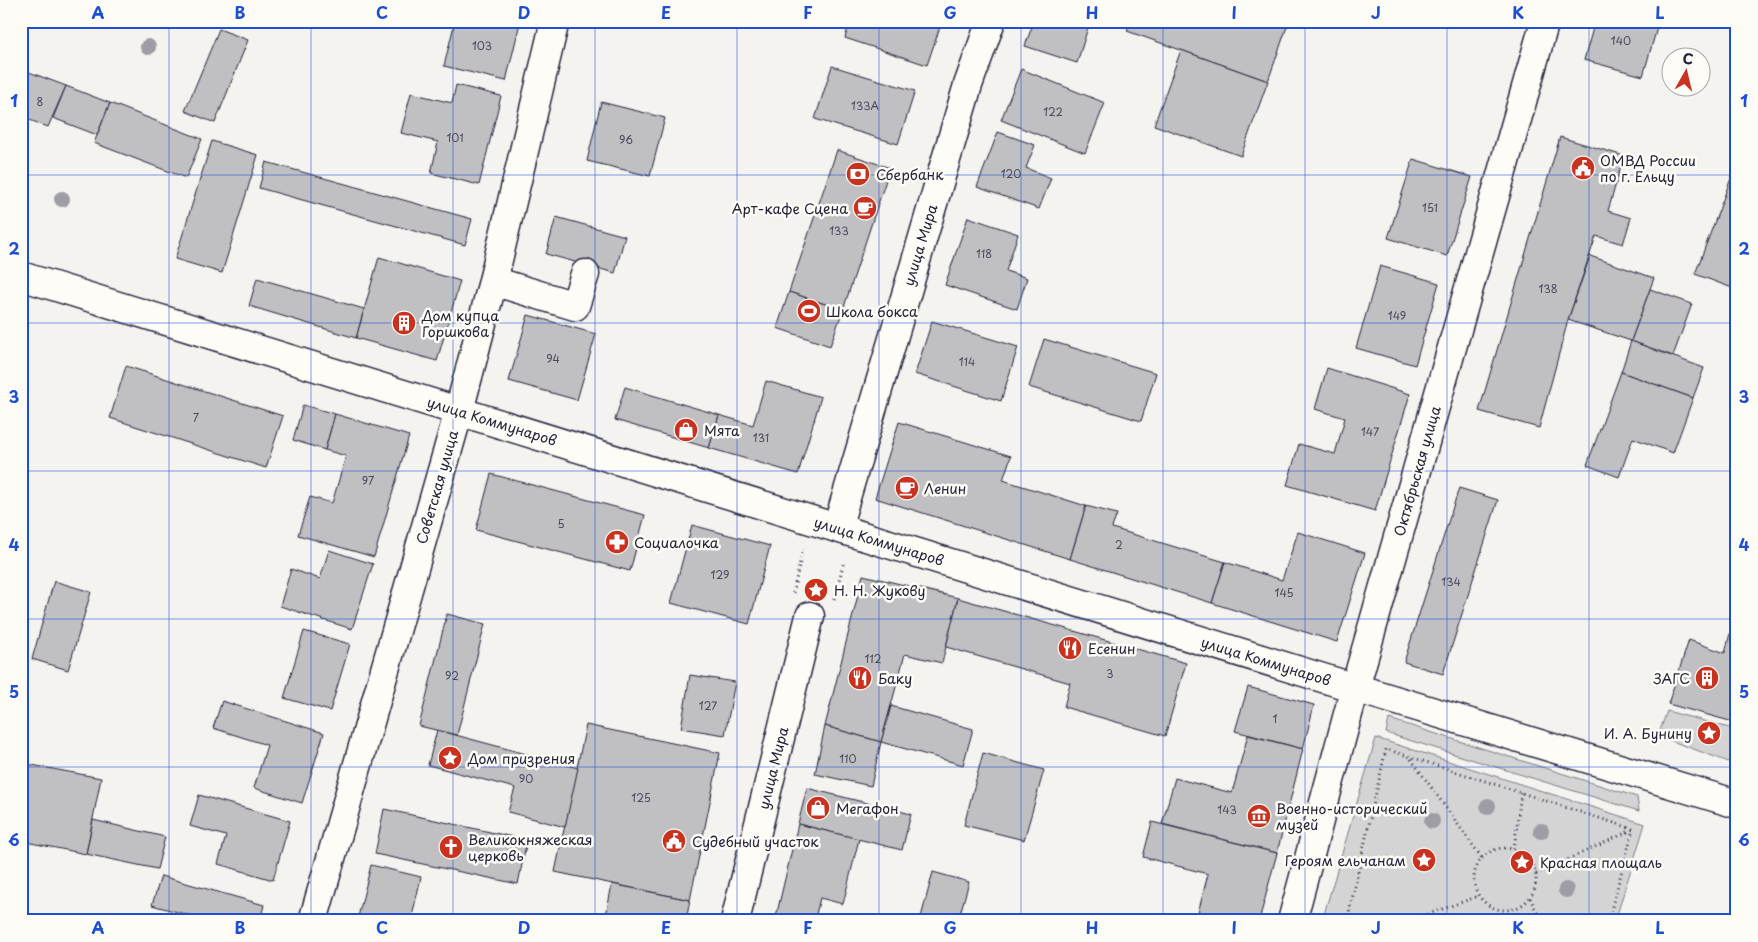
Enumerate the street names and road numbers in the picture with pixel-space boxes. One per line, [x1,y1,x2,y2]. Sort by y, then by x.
street label: улица Мира [898,201,942,288]
street label: улица Коммунаров [425,391,559,451]
street label: Октябрьская улица [1388,403,1446,539]
street label: Советская улица [411,427,463,546]
street label: улица Коммунаров [812,511,946,571]
street label: улица Коммунаров [1199,631,1333,691]
street label: улица Мира [753,724,793,811]

